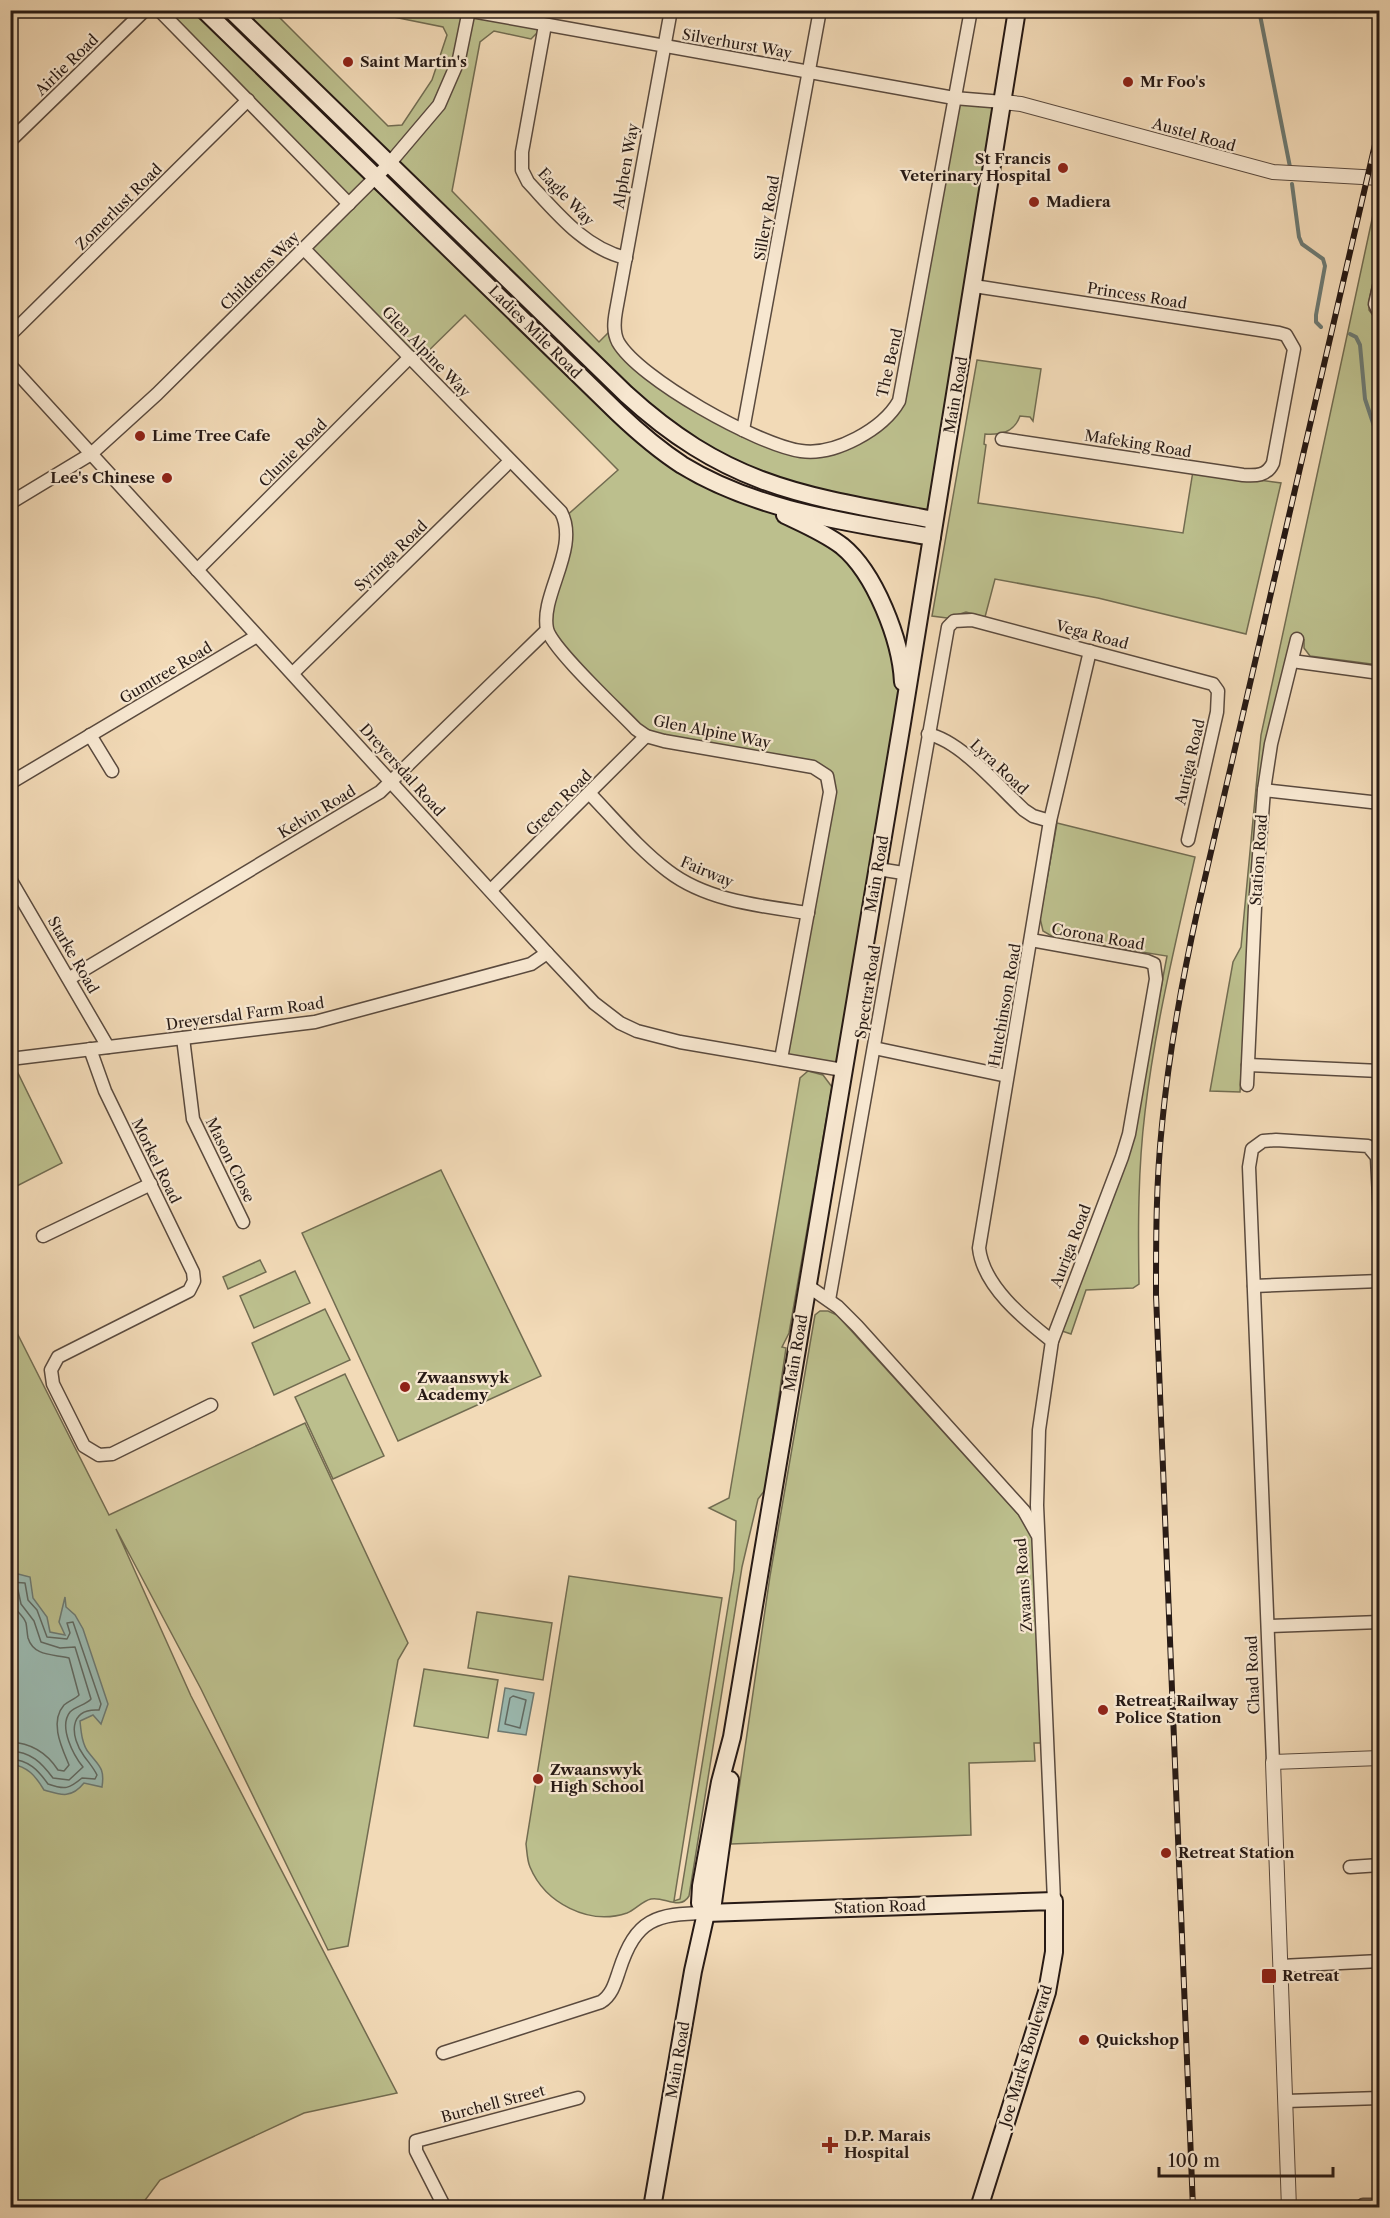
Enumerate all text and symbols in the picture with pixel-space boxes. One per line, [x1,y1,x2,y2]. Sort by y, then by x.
street label: Silverhurst Way [681,24,794,63]
street label: Airlie Road [30,30,102,100]
place label: Saint Martin's [360,52,467,71]
marker: Saint Martin's [341,55,355,69]
place label: Mr Foo's [1140,72,1205,91]
marker: Mr Foo's [1121,75,1135,89]
street label: Austel Road [1149,113,1238,155]
street label: Alphen Way [608,121,642,211]
place label: St Francis Veterinary Hospital [899,149,1051,185]
street label: Zomerlust Road [71,159,166,254]
marker: St Francis Veterinary Hospital [1056,161,1070,175]
street label: Eagle Way [534,164,599,230]
street label: Sillery Road [750,174,783,262]
place label: Madiera [1046,192,1111,211]
marker: Madiera [1027,195,1041,209]
street label: Childrens Way [216,227,304,314]
street label: Princess Road [1086,278,1188,313]
street label: Ladies Mile Road [485,281,586,382]
street label: Glen Alpine Way [378,302,475,402]
street label: The Bend [872,326,907,399]
street label: Main Road [939,355,972,435]
street label: Clunie Road [255,415,331,491]
place label: Lime Tree Cafe [152,426,270,445]
street label: Mafeking Road [1083,426,1193,461]
marker: Lime Tree Cafe [133,429,147,443]
place label: Lee's Chinese [50,468,155,487]
marker: Lee's Chinese [160,471,174,485]
street label: Syringa Road [350,516,431,595]
street label: Vega Road [1053,615,1131,653]
street label: Gumtree Road [116,637,215,708]
street label: Glen Alpine Way [652,711,773,752]
street label: Auriga Road [1170,717,1209,808]
street label: Dreyersdal Road [356,719,449,820]
street label: Lyra Road [966,735,1032,798]
street label: Green Road [522,766,596,840]
street label: Kelvin Road [274,781,359,842]
street label: Station Road [1246,814,1271,906]
street label: Main Road [860,834,893,914]
street label: Fairway [678,852,737,891]
street label: Starke Road [44,913,103,997]
street label: Corona Road [1050,919,1146,954]
street label: Hutchinson Road [984,942,1025,1068]
street label: Spectra Road [851,944,884,1040]
street label: Dreyersdal Farm Road [165,993,325,1034]
street label: Mason Close [202,1114,259,1205]
street label: Morkel Road [128,1115,185,1206]
street label: Auriga Road [1046,1201,1095,1291]
street label: Main Road [779,1313,812,1393]
place label: Zwaanswyk Academy [416,1368,510,1404]
marker: Zwaanswyk Academy [398,1380,412,1394]
street label: Zwaans Road [1011,1537,1036,1633]
street label: Chad Road [1242,1635,1263,1715]
place label: Retreat Railway Police Station [1115,1691,1239,1727]
marker: Retreat Railway Police Station [1096,1703,1110,1717]
place label: Zwaanswyk High School [550,1760,644,1796]
marker: Zwaanswyk High School [531,1772,545,1786]
place label: Retreat Station [1178,1843,1295,1862]
marker: Retreat Station [1159,1846,1173,1860]
street label: Station Road [834,1895,926,1918]
place label: Retreat [1282,1966,1339,1985]
marker: Retreat [1260,1967,1278,1985]
street label: Joe Marks Boulevard [994,1983,1056,2131]
street label: Main Road [661,2020,694,2100]
place label: Quickshop [1096,2030,1179,2049]
marker: Quickshop [1077,2033,1091,2047]
street label: Burchell Street [439,2080,548,2127]
place label: D.P. Marais Hospital [844,2126,931,2162]
marker: D.P. Marais Hospital [821,2136,839,2154]
scale bar [1159,2140,1333,2178]
text: 100 m [1168,2150,1220,2172]

